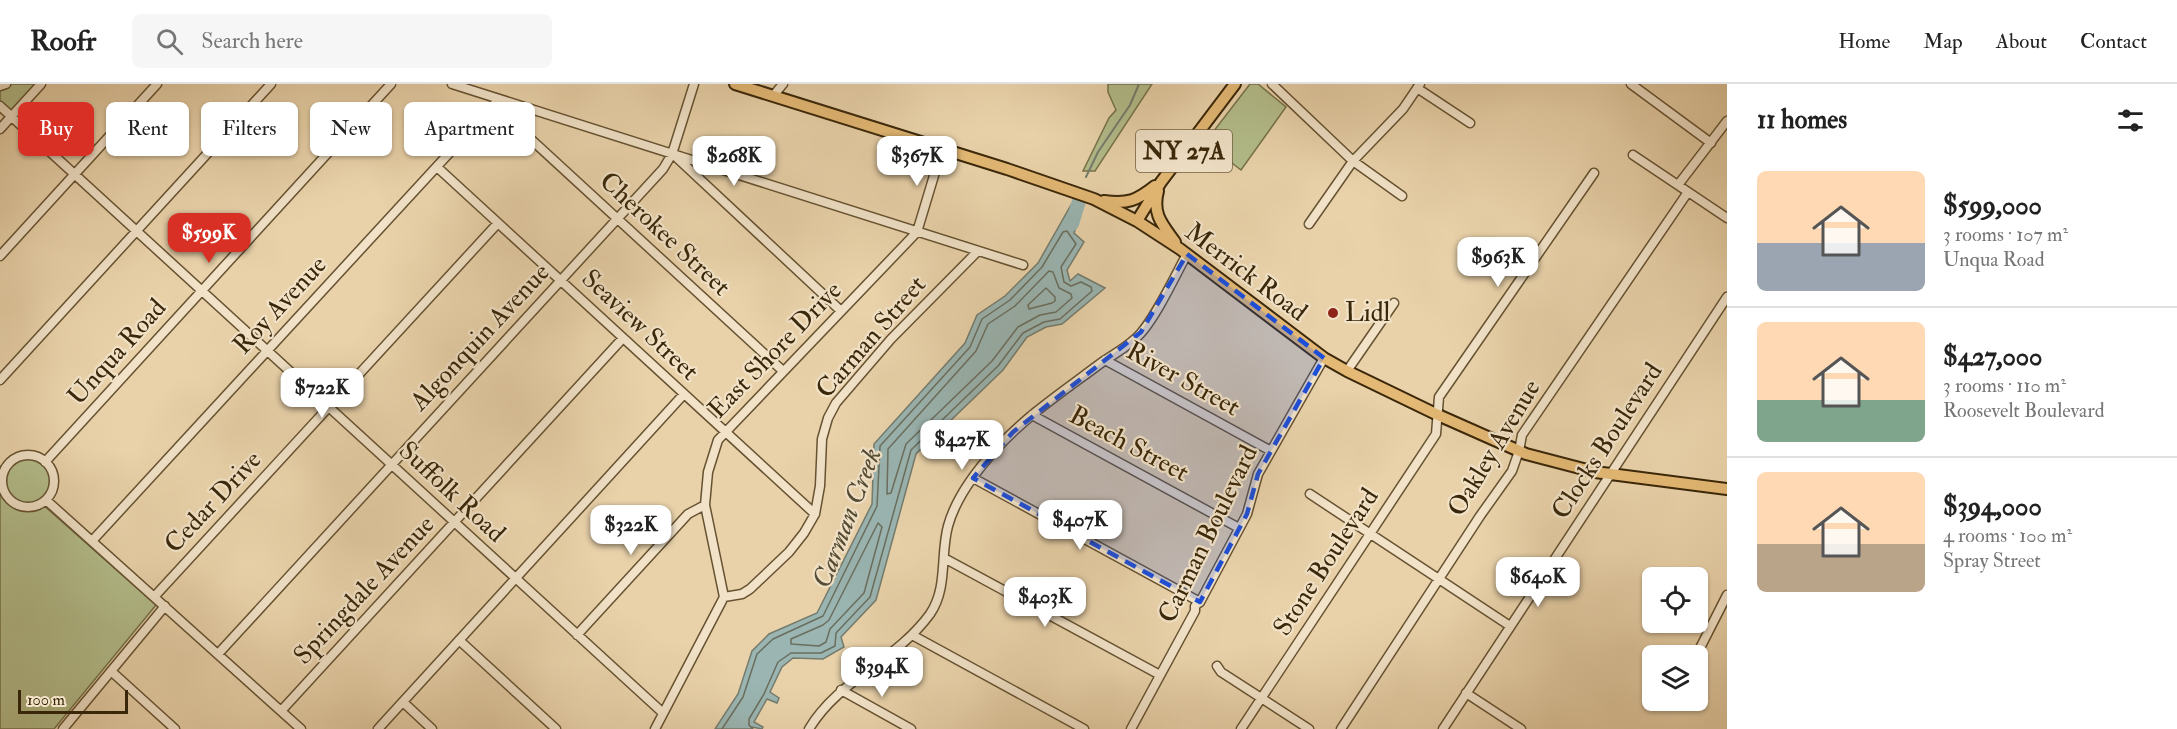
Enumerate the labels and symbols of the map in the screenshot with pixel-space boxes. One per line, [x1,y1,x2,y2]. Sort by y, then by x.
road number: NY 27A [1136,130,1232,172]
pin: $268K [692,136,776,187]
pin: $367K [875,136,959,187]
street label: Cherokee Street [593,165,737,303]
pin: $599K [167,213,251,264]
street label: Merrick Road [1179,216,1313,328]
pin: $963K [1456,237,1540,288]
street label: Roy Avenue [226,249,334,361]
street label: Algonquin Avenue [403,257,557,418]
street label: Seaview Street [575,263,705,387]
street label: Carman Street [809,269,933,405]
street label: East Shore Drive [702,275,849,425]
street label: Unqua Road [61,292,173,412]
place label: Lidl [1345,297,1390,329]
marker: Lidl [1326,306,1340,320]
street label: River Street [1121,335,1245,423]
street label: Clocks Boulevard [1545,357,1669,525]
pin: $722K [280,368,364,419]
street label: Oakley Avenue [1441,374,1547,522]
street label: Beach Street [1064,399,1194,489]
pin: $427K [920,420,1004,471]
street label: Suffolk Road [392,435,512,550]
street label: Carman Boulevard [1151,440,1265,628]
water label: Carman Creek [805,443,889,593]
street label: Cedar Drive [158,444,268,560]
street label: Stone Boulevard [1266,482,1386,642]
pin: $407K [1038,500,1122,551]
pin: $322K [589,505,673,556]
street label: Springdale Avenue [287,509,442,672]
pin: $640K [1496,557,1580,608]
pin: $403K [1003,577,1087,628]
pin: $394K [840,647,924,698]
scale bar [18,687,128,714]

